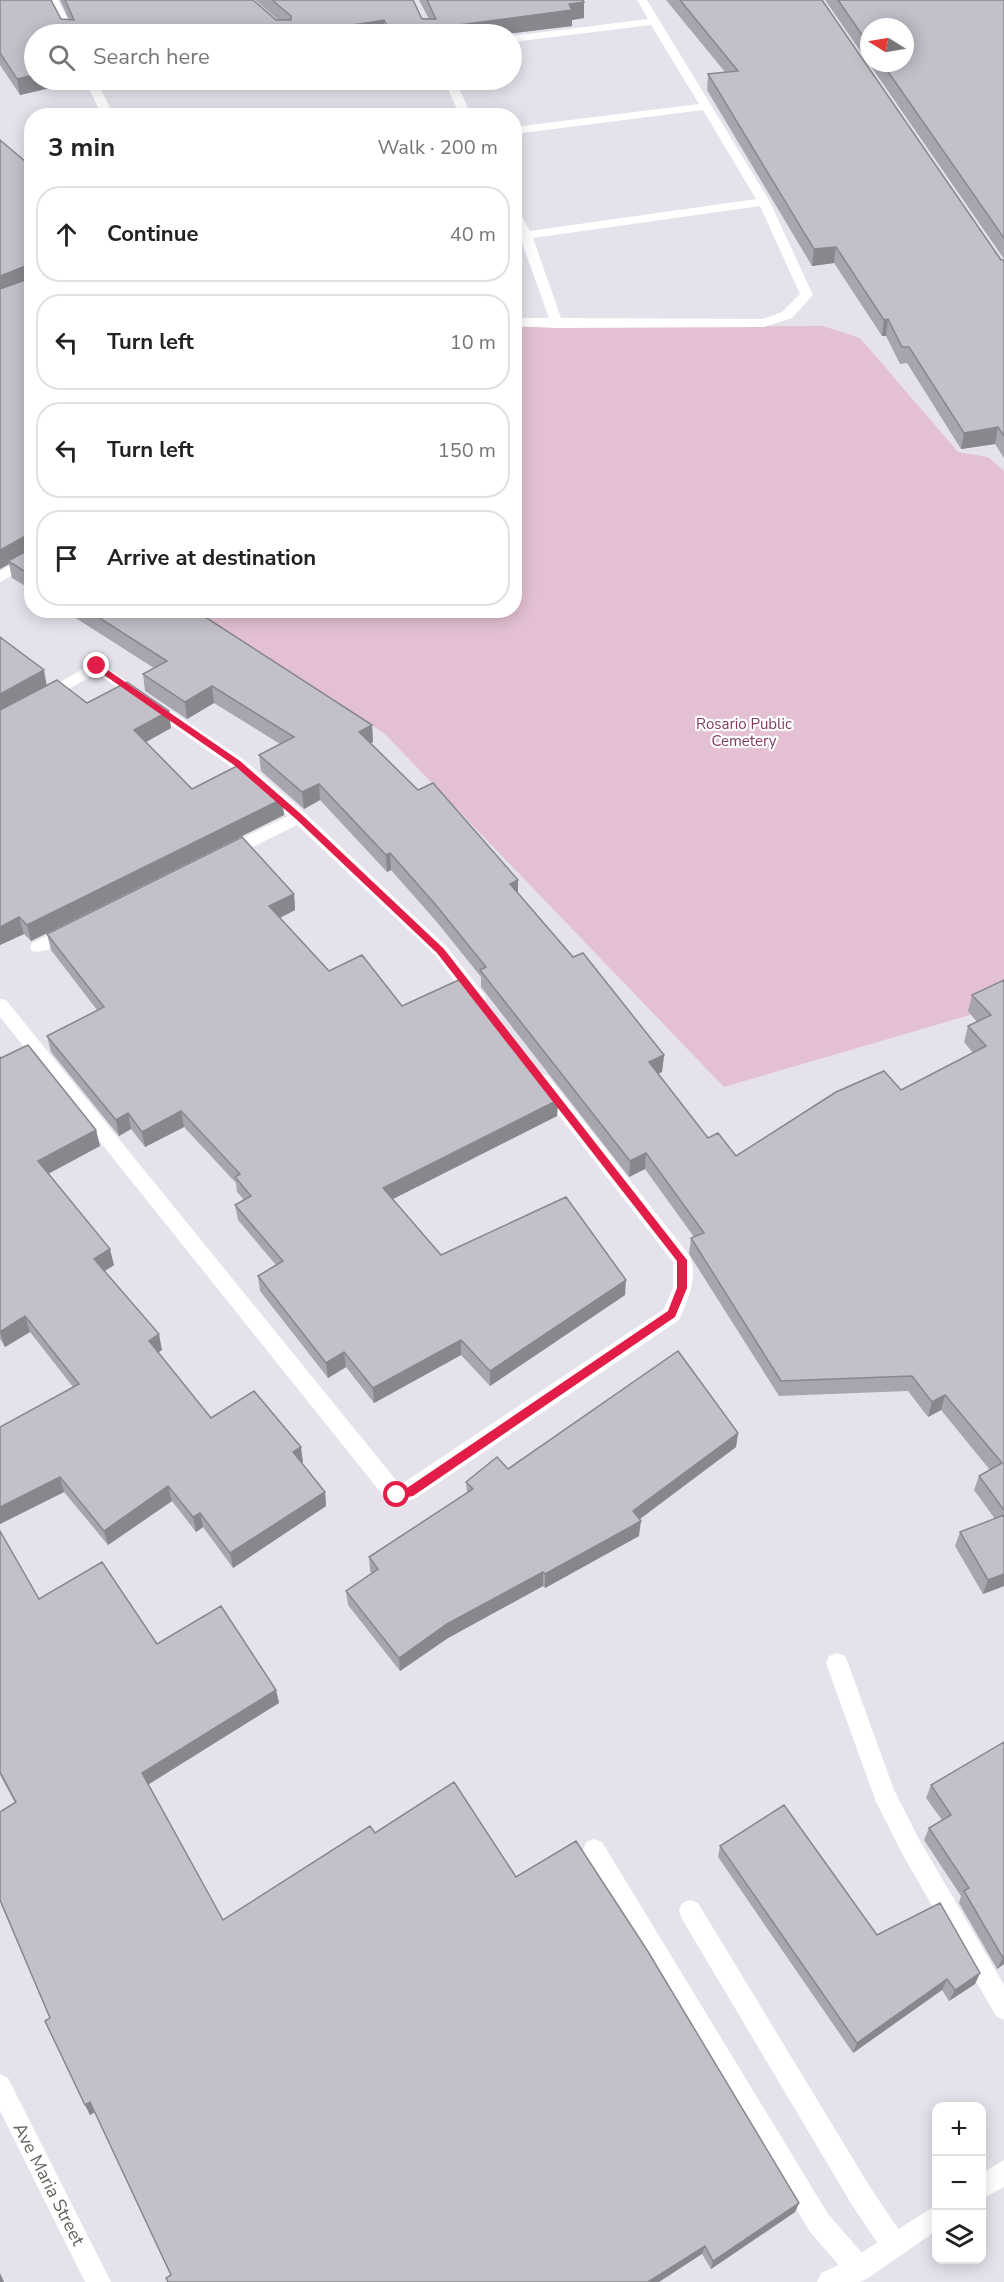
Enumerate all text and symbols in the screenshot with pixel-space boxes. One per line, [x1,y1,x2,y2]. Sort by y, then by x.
north arrow [860,18,914,72]
search box [24,24,522,90]
icon: search [45,41,78,74]
text: Search here [93,42,210,72]
text: 3 min [48,130,115,165]
text: Walk · 200 m [378,134,498,161]
icon: ahead [50,218,83,251]
text: Continue [107,219,198,249]
text: 40 m [450,221,496,248]
icon: left [50,326,83,359]
text: Turn left [107,327,194,357]
text: 10 m [450,329,496,356]
icon: left [50,434,83,467]
text: Turn left [107,435,194,465]
text: 150 m [438,437,496,464]
icon: arrive [50,542,83,575]
text: Arrive at destination [107,543,316,573]
route end [83,652,109,678]
park label: Rosario Public Cemetery [696,714,792,751]
route start [383,1481,409,1507]
map controls [932,2102,986,2264]
button: + [932,2102,986,2156]
street label: Ave Maria Street [8,2118,91,2250]
button: − [932,2156,986,2210]
button: layers [932,2210,986,2264]

